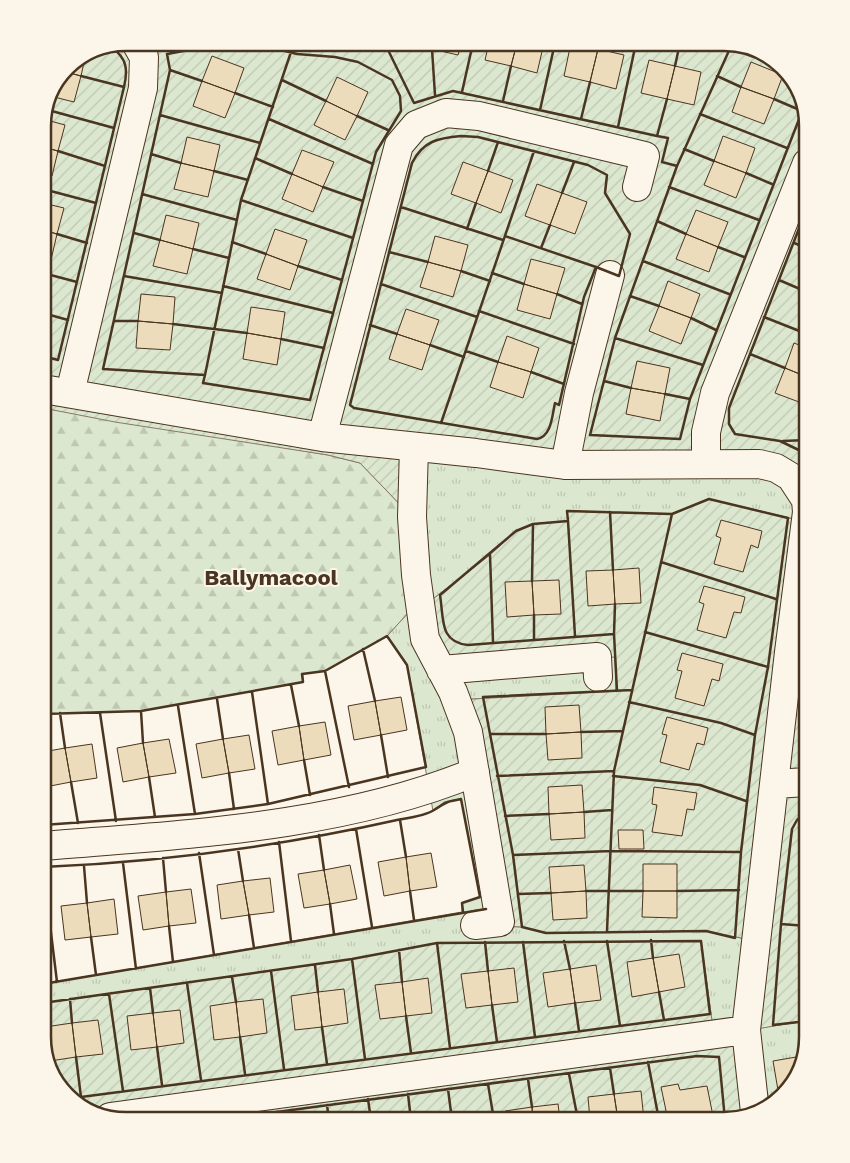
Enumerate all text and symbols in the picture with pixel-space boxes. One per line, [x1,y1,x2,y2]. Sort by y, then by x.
district label: Ballymacool [204,565,339,590]

